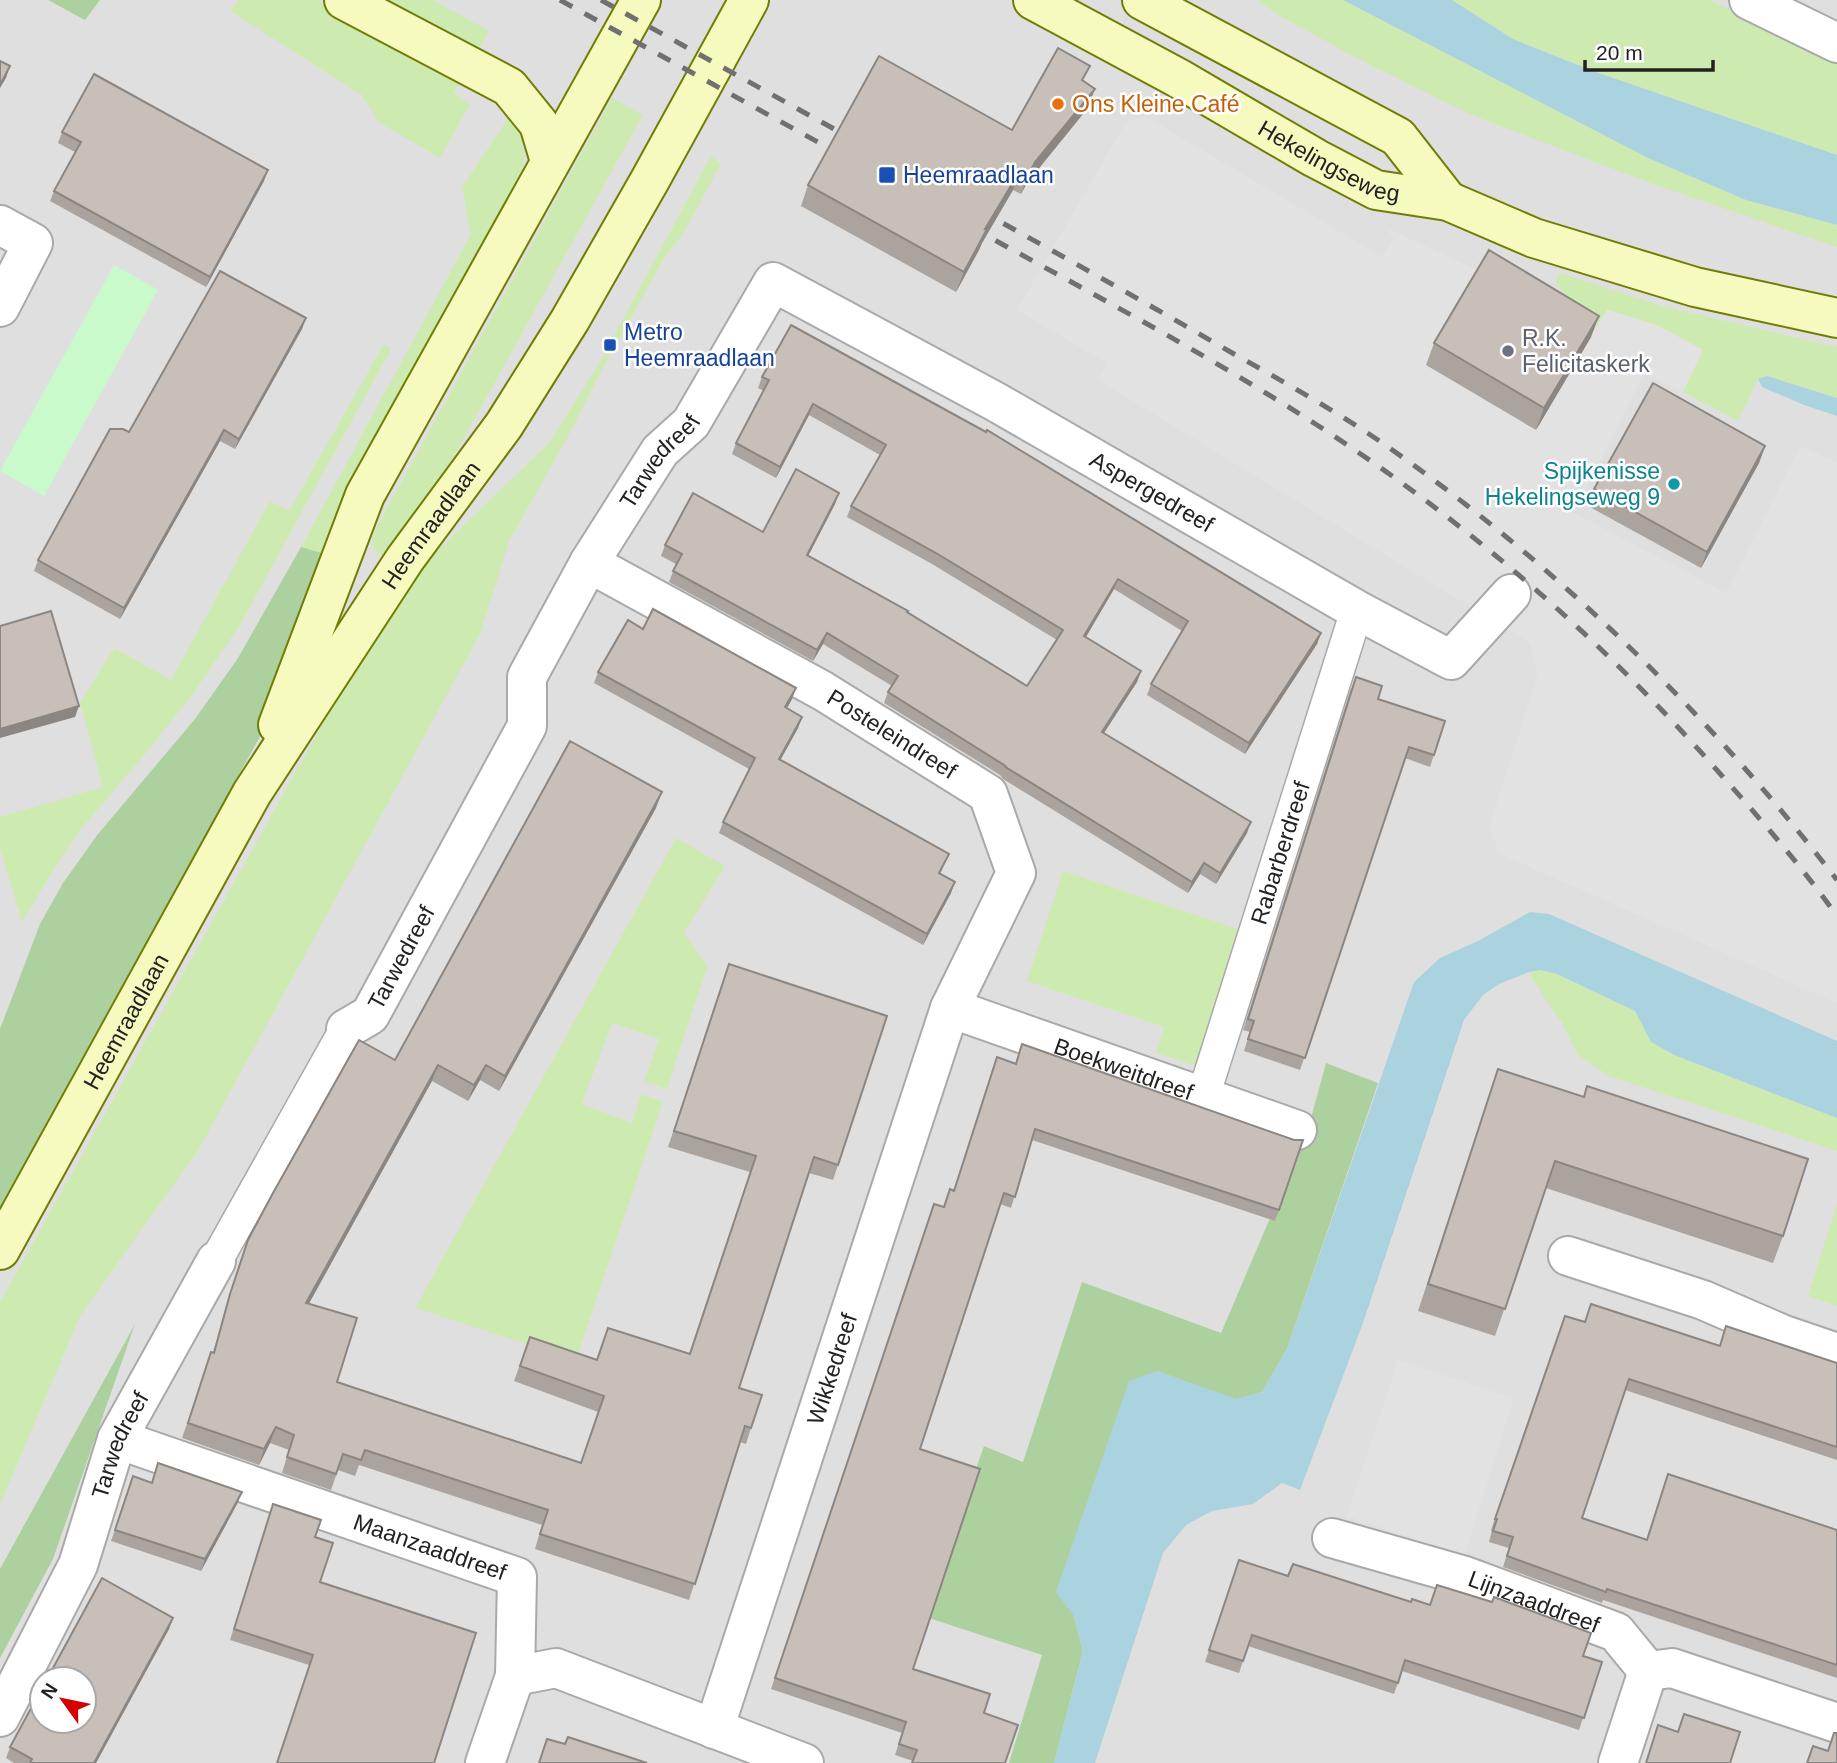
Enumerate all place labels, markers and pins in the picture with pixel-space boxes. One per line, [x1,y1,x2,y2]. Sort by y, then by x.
place label: Ons Kleine Café [1072,91,1239,117]
marker: Ons Kleine Café [1050,96,1066,112]
place label: Heemraadlaan [903,162,1054,188]
marker: Heemraadlaan [877,165,897,185]
place label: Metro Heemraadlaan [624,319,775,371]
place label: R.K. Felicitaskerk [1522,325,1650,377]
marker: Metro Heemraadlaan [602,337,618,353]
marker: R.K. Felicitaskerk [1500,343,1516,359]
place label: Spijkenisse Hekelingseweg 9 [1485,458,1660,510]
marker: Spijkenisse Hekelingseweg 9 [1666,476,1682,492]

